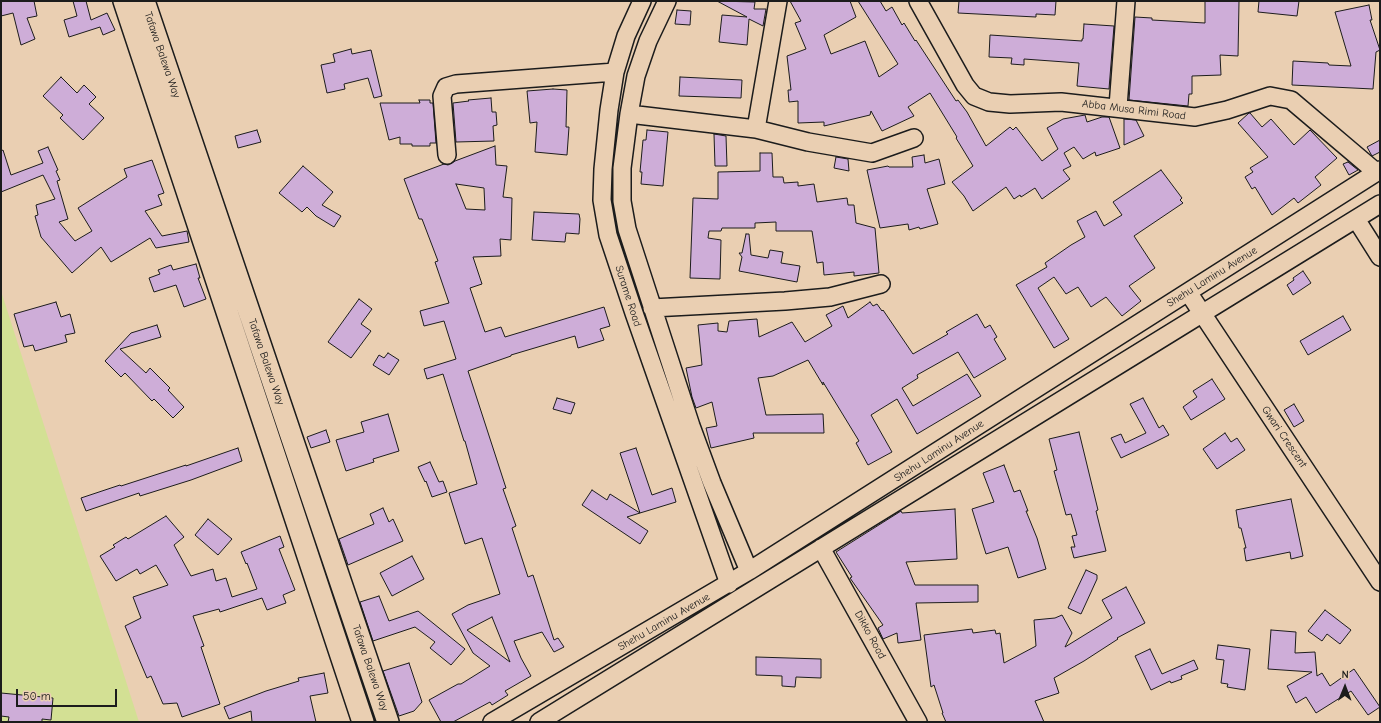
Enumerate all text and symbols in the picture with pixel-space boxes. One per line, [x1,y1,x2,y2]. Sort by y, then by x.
street label: Tafawa Balewa Way [141,10,183,100]
street label: Abba Musa Rimi Road [1081,97,1187,123]
street label: Shehu Laminu Avenue [1164,244,1260,310]
street label: Surame Road [612,264,644,328]
street label: Tafawa Balewa Way [245,317,287,407]
street label: Gwari Crescent [1259,404,1309,470]
street label: Shehu Laminu Avenue [892,417,986,485]
street label: Shehu Laminu Avenue [616,590,712,654]
street label: Dikko Road [851,609,889,661]
street label: Tafawa Balewa Way [349,623,391,713]
north arrow [1325,667,1365,707]
text: N [1342,668,1349,681]
scale bar [18,681,119,707]
text: 50 m [23,689,51,703]

